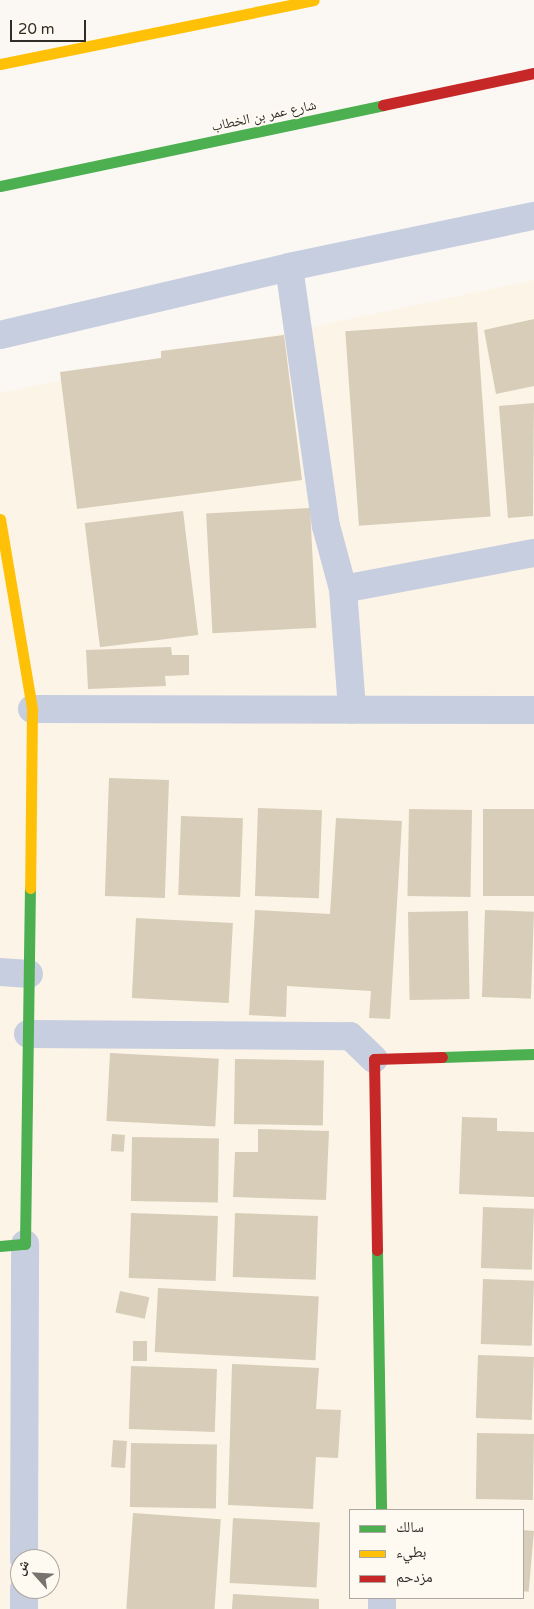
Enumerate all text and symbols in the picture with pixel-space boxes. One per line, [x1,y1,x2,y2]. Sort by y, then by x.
scale bar [12,10,89,42]
text: 20 m [18,20,55,38]
street label: شارع عمر بن الخطاب [210,97,318,135]
legend [349,1509,524,1599]
text: سالك [396,1518,424,1536]
text: بطيء [396,1543,426,1561]
north arrow [10,1549,60,1599]
text: ش [11,1557,33,1578]
text: مزدحم [396,1568,433,1586]

